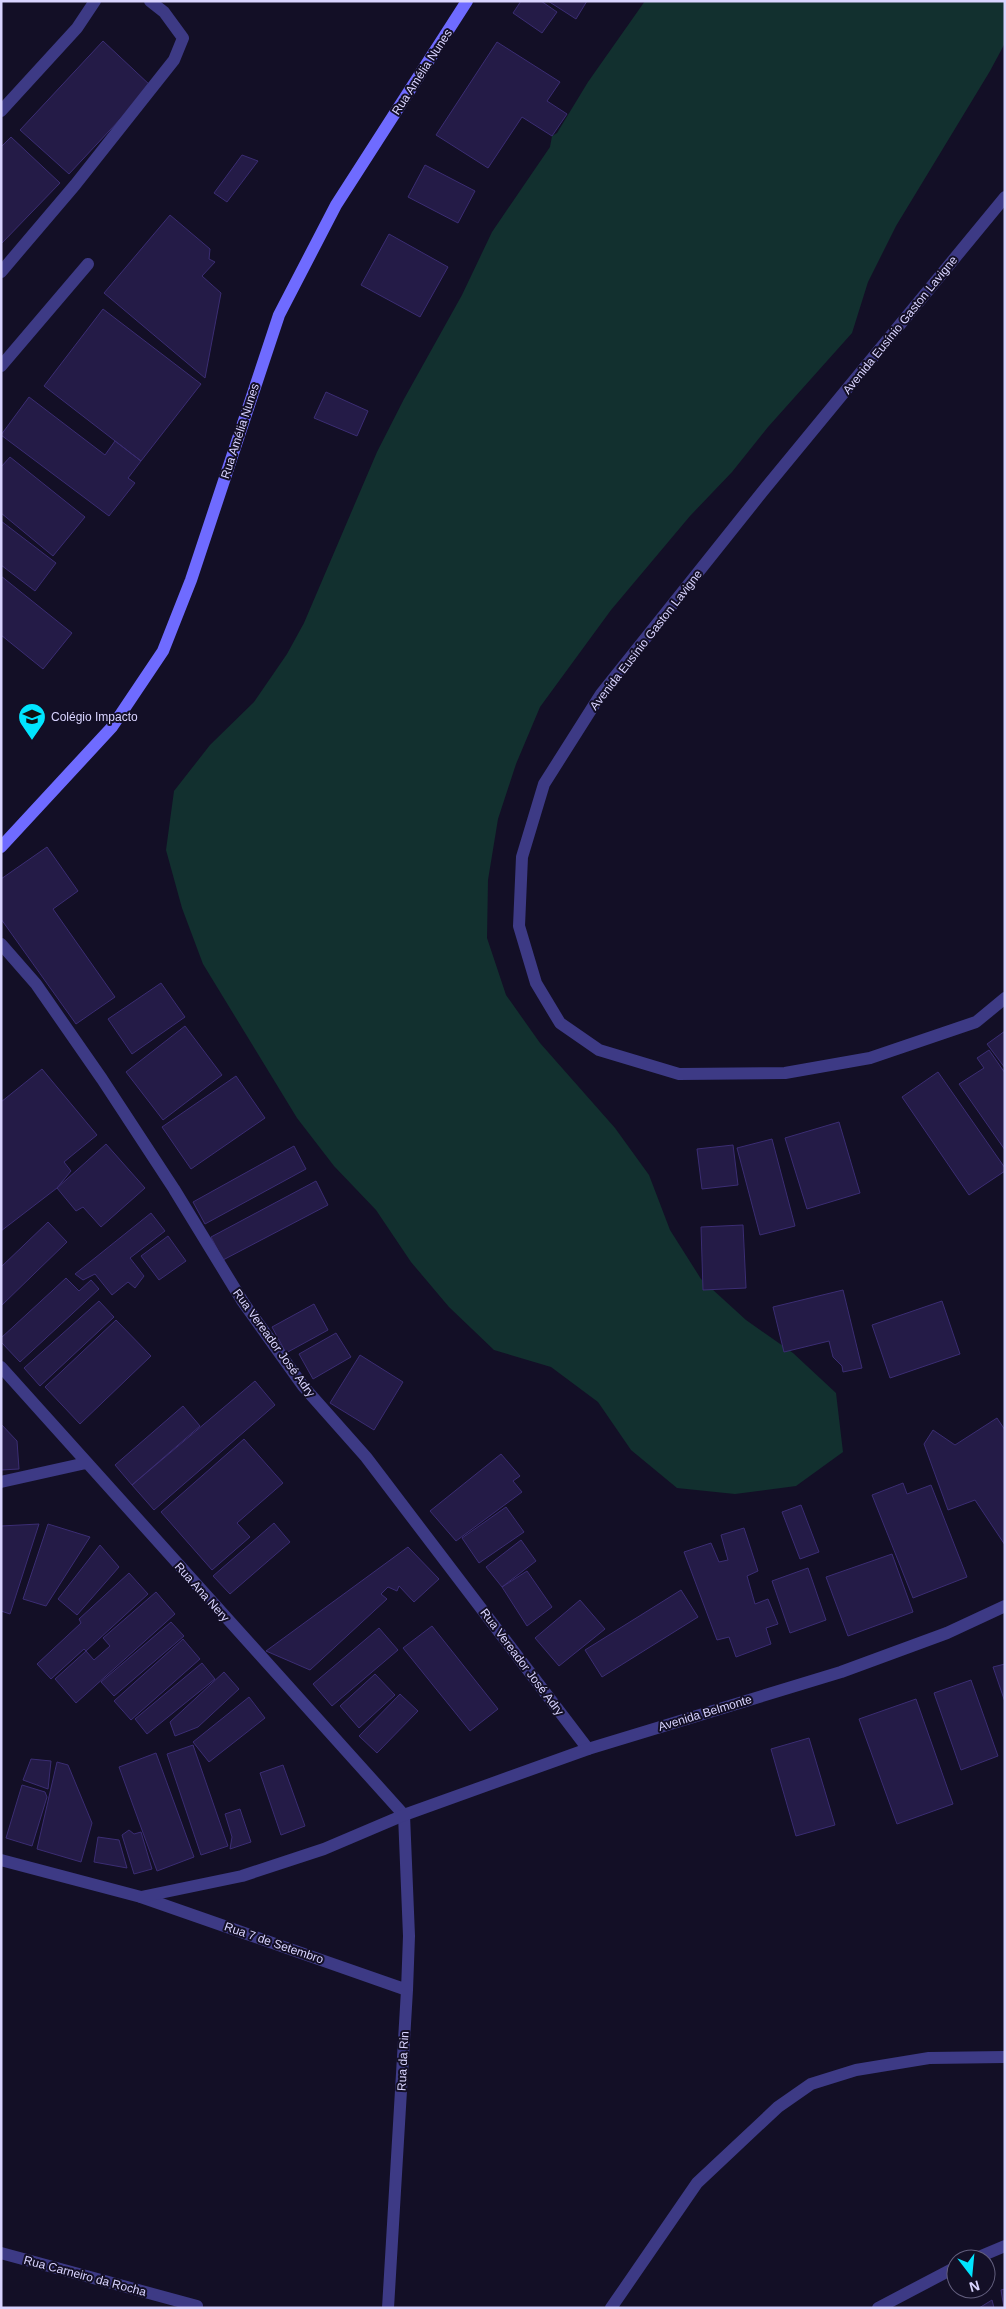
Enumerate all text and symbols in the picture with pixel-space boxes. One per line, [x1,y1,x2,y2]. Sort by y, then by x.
street label: Rua Amélia Nunes [389,27,455,117]
street label: Avenida Eusínio Gaston Lavigne [840,253,960,397]
street label: Rua Amélia Nunes [218,382,262,480]
street label: Avenida Eusínio Gaston Lavigne [587,567,705,713]
school or university icon: Colégio Impacto [17,702,47,741]
place label: Colégio Impacto [51,710,138,724]
street label: Rua Vereador José Adry [230,1286,318,1400]
street label: Rua Ana Nery [172,1560,232,1624]
street label: Rua Vereador José Adry [477,1606,567,1718]
street label: Avenida Belmonte [656,1692,754,1734]
street label: Rua 7 de Setembro [223,1919,326,1967]
street label: Rua da Rin [394,2031,412,2091]
north arrow [946,2249,996,2299]
street label: Rua Carneiro da Rocha [22,2253,148,2299]
text: N [968,2277,982,2296]

